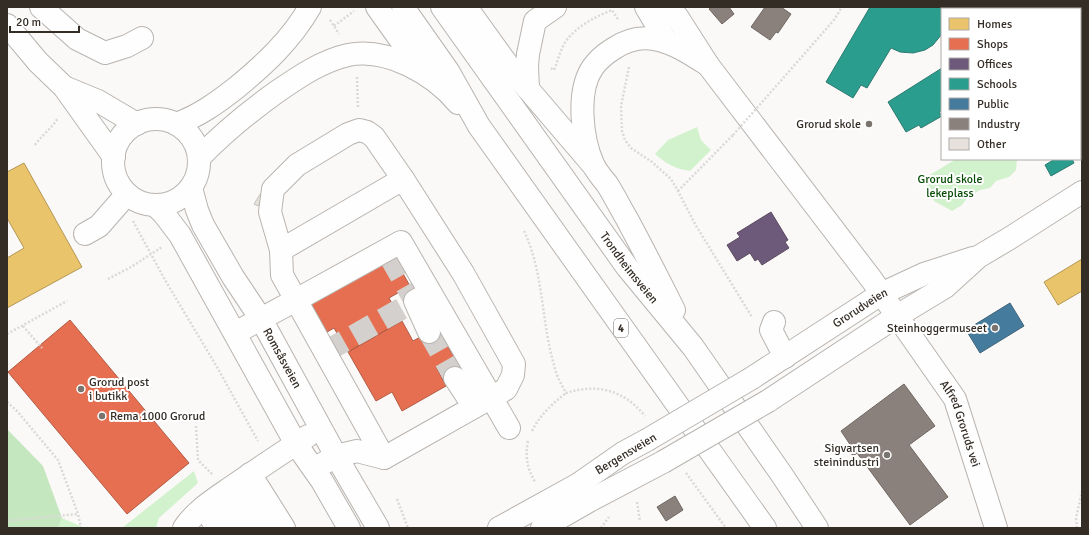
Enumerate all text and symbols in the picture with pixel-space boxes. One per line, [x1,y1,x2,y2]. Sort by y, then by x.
scale bar [10,8,79,34]
legend [941,8,1081,160]
text: 20 m [16,15,41,30]
text: Homes [977,17,1012,32]
text: Shops [977,37,1008,52]
text: Offices [977,57,1012,72]
text: Schools [977,77,1017,92]
text: Public [977,97,1009,112]
place label: Grorud skole [796,117,861,132]
text: Industry [977,117,1020,132]
marker: Grorud skole [864,119,874,129]
text: Other [977,137,1007,152]
park label: Grorud skole lekeplass [918,172,982,201]
street label: Trondheimsveien [597,229,662,307]
street label: Grorudveien [830,284,890,331]
road number: 4 [614,319,628,337]
place label: Steinhoggermuseet [887,321,987,336]
marker: Steinhoggermuseet [990,323,1000,333]
street label: Romsåsveien [260,325,305,391]
place label: Grorud post i butikk [89,375,149,404]
street label: Alfred Groruds vei [937,377,984,469]
marker: Grorud post i butikk [76,384,86,394]
place label: Rema 1000 Grorud [110,409,205,424]
marker: Rema 1000 Grorud [97,411,107,421]
street label: Bergensveien [593,430,659,478]
place label: Sigvartsen steinindustri [814,441,879,470]
marker: Sigvartsen steinindustri [882,450,892,460]

